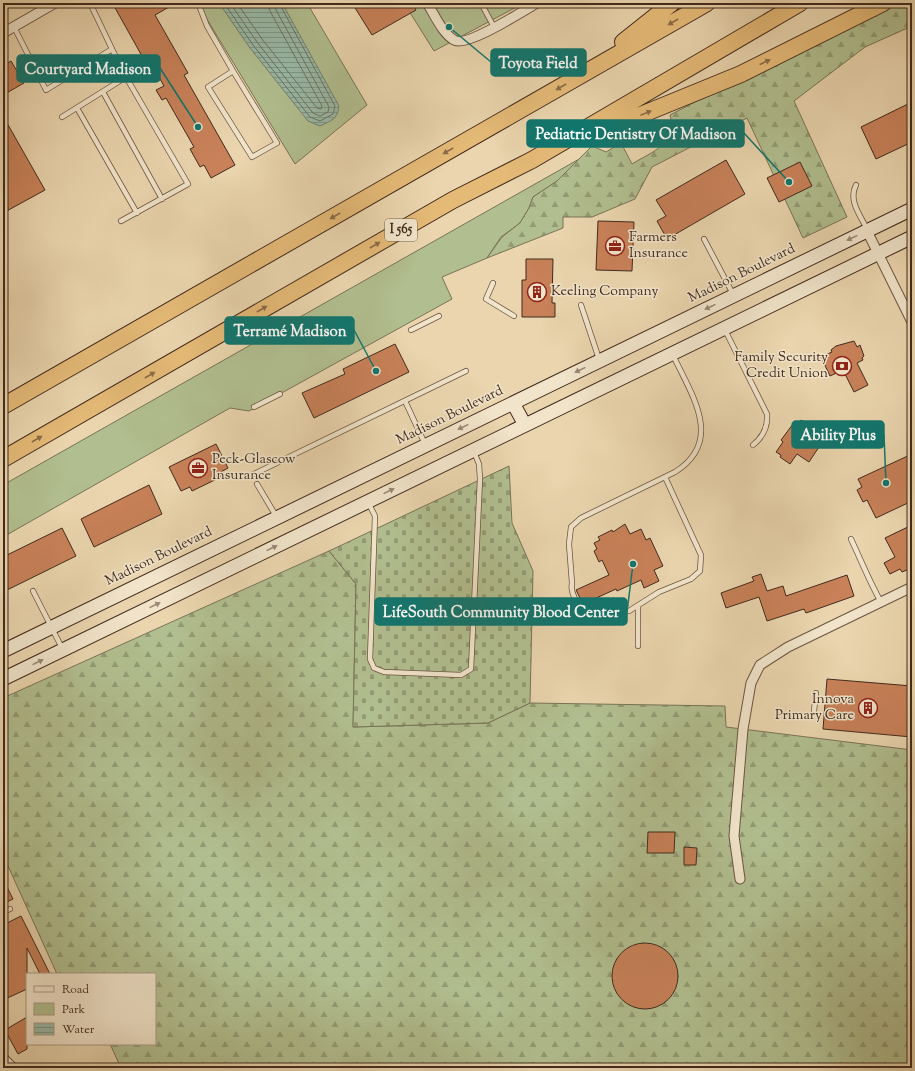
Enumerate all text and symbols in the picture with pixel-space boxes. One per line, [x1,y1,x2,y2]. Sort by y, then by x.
one-way arrow [667,19,679,26]
callout: Toyota Field [491,49,586,76]
text: Toyota Field [498,54,578,75]
callout: Courtyard Madison [17,55,160,82]
one-way arrow [759,59,771,65]
text: Courtyard Madison [25,60,152,81]
one-way arrow [555,84,566,91]
one-way arrow [640,110,651,116]
callout: Pediatric Dentistry Of Madison [527,120,744,147]
text: Pediatric Dentistry Of Madison [536,125,737,146]
one-way arrow [442,148,453,155]
one-way arrow [329,212,340,219]
road number: I 565 [385,219,417,241]
place label: Farmers Insurance [629,228,688,264]
office icon: Farmers Insurance [604,235,626,257]
one-way arrow [846,235,857,241]
street label: Madison Boulevard [685,239,799,309]
one-way arrow [369,241,381,248]
building icon: Keeling Company [526,281,548,303]
place label: Keeling Company [551,282,658,302]
one-way arrow [704,304,715,310]
one-way arrow [256,306,268,313]
callout: Terramé Madison [225,317,354,344]
text: Terramé Madison [233,322,347,343]
place label: Family Security Credit Union [735,348,828,384]
bank icon: Family Security Credit Union [831,355,853,377]
one-way arrow [574,367,586,373]
one-way arrow [144,371,156,378]
street label: Madison Boulevard [393,381,507,451]
callout: Ability Plus [792,421,884,448]
one-way arrow [458,424,469,430]
text: Ability Plus [800,426,876,447]
one-way arrow [31,436,43,443]
place label: Peck-Glascow Insurance [212,450,296,486]
office icon: Peck-Glascow Insurance [187,457,209,479]
one-way arrow [383,488,395,494]
street label: Madison Boulevard [102,522,216,592]
one-way arrow [266,545,278,551]
callout: LifeSouth Community Blood Center [375,598,627,625]
one-way arrow [149,602,161,608]
text: LifeSouth Community Blood Center [383,603,620,624]
one-way arrow [32,659,44,665]
place label: Innova Primary Care [775,690,855,726]
building icon: Innova Primary Care [857,697,879,719]
legend [26,973,156,1045]
text: Road [62,981,89,999]
text: Park [62,1001,85,1019]
text: Water [62,1021,95,1039]

